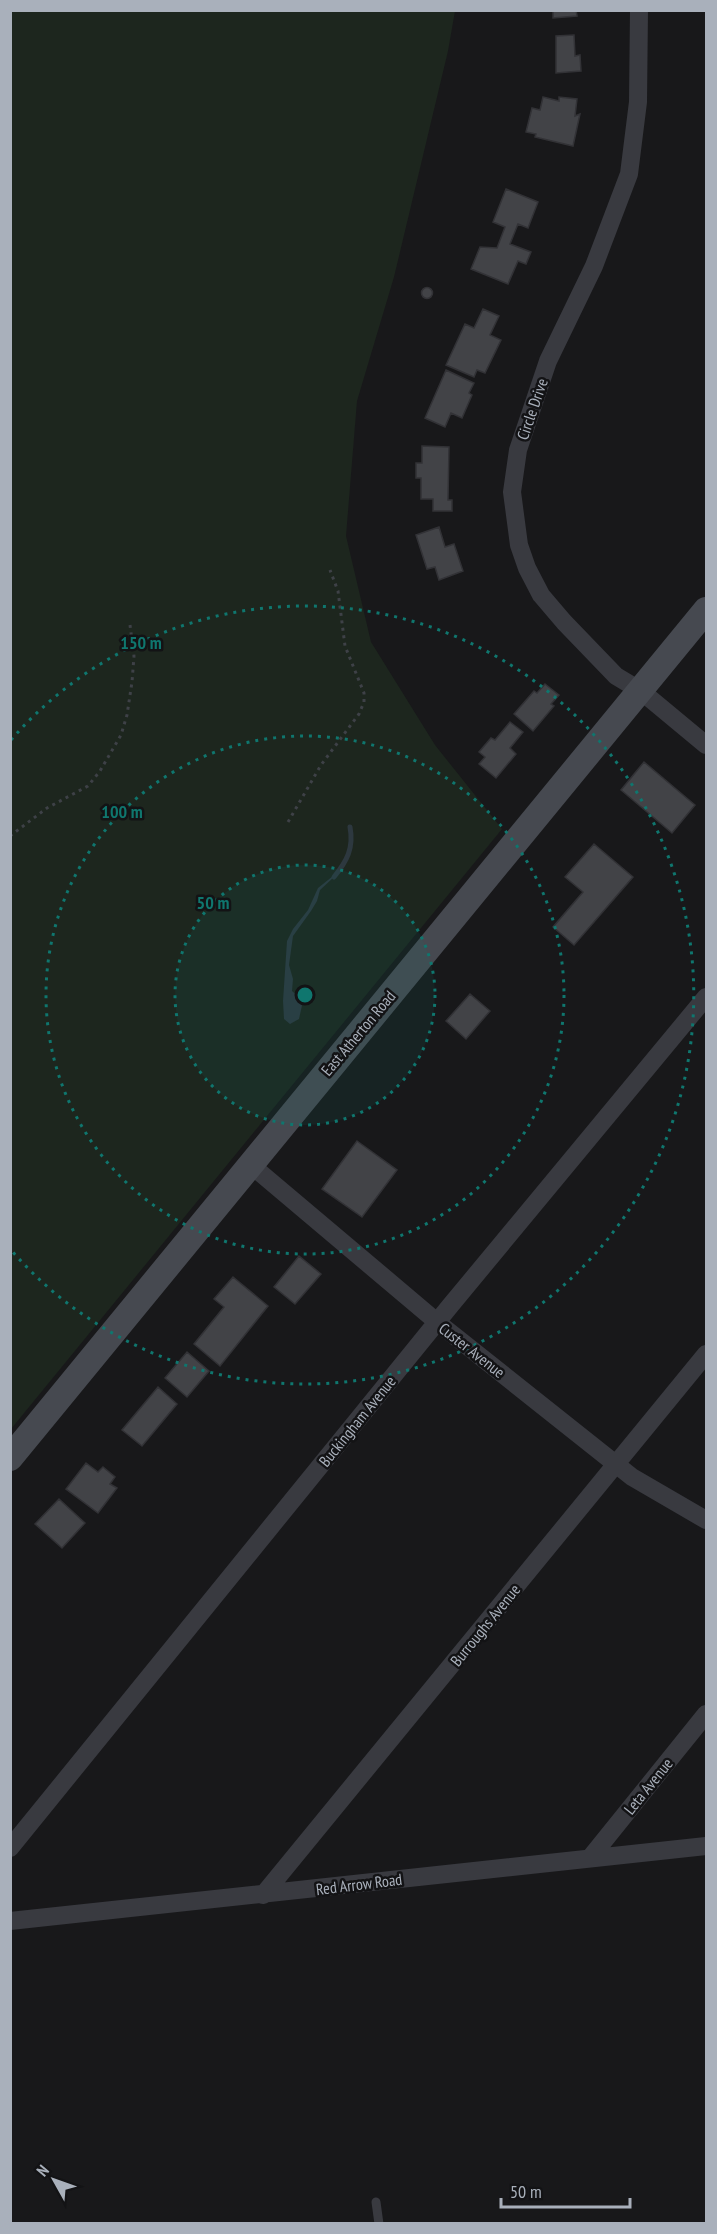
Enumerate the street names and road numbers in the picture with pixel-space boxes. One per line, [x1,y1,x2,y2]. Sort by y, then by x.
street label: Circle Drive [512,376,552,442]
street label: East Atherton Road [317,986,399,1080]
street label: Custer Avenue [435,1318,509,1382]
street label: Buckingham Avenue [314,1372,400,1470]
street label: Burroughs Avenue [446,1580,524,1670]
street label: Leta Avenue [619,1754,677,1818]
street label: Red Arrow Road [315,1869,403,1899]

